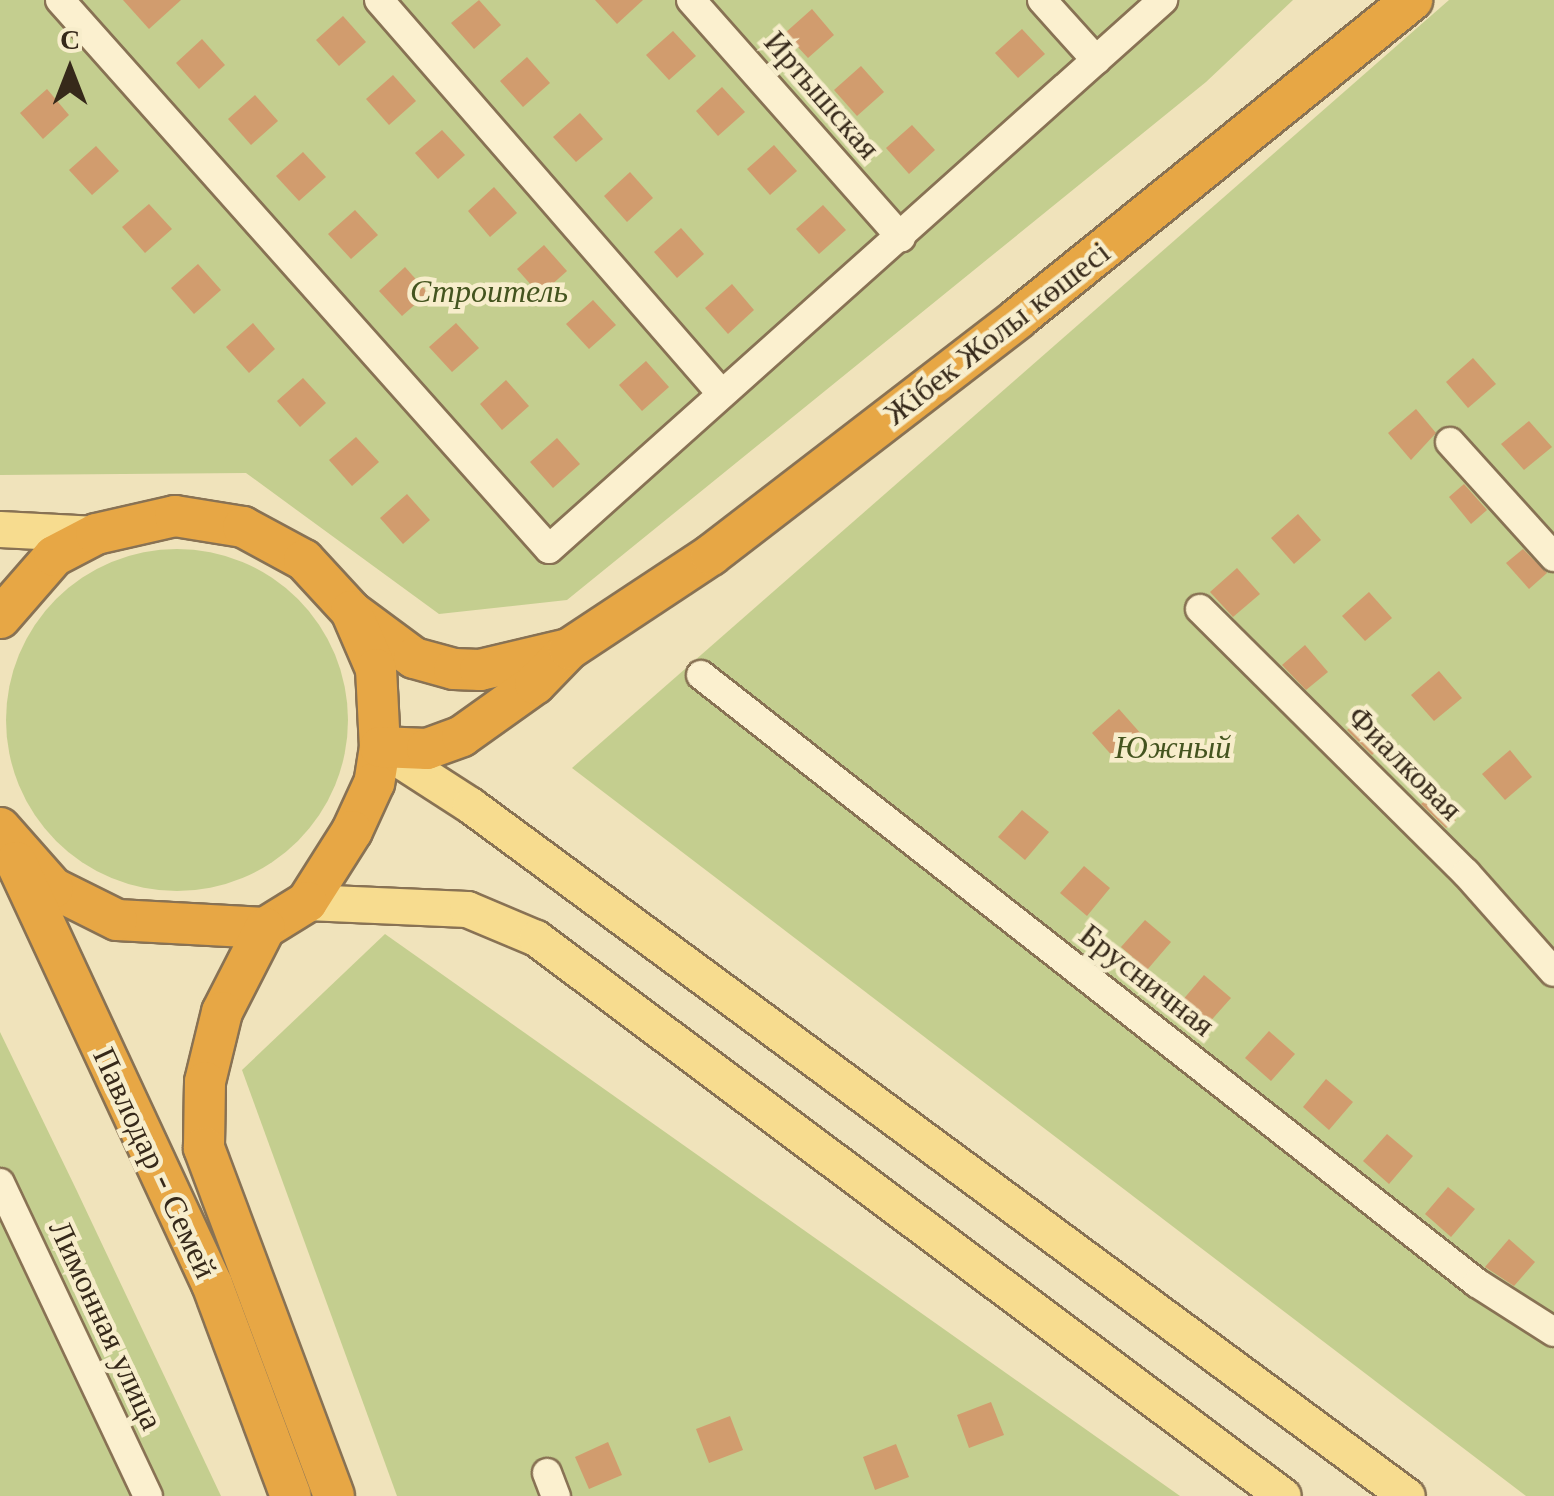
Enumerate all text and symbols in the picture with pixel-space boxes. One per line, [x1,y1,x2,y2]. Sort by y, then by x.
north arrow [20,20,120,120]
text: С [60,22,80,57]
street label: Иртышская [756,23,888,167]
street label: Жібек Жолы көшесі [876,233,1118,433]
park label: Строитель [410,272,568,310]
street label: Фиалковая [1340,698,1470,828]
park label: Южный [1115,728,1231,766]
street label: Брусничная [1072,915,1222,1045]
street label: Павлодар - Семей [85,1041,225,1285]
street label: Лимонная улица [41,1214,171,1436]

